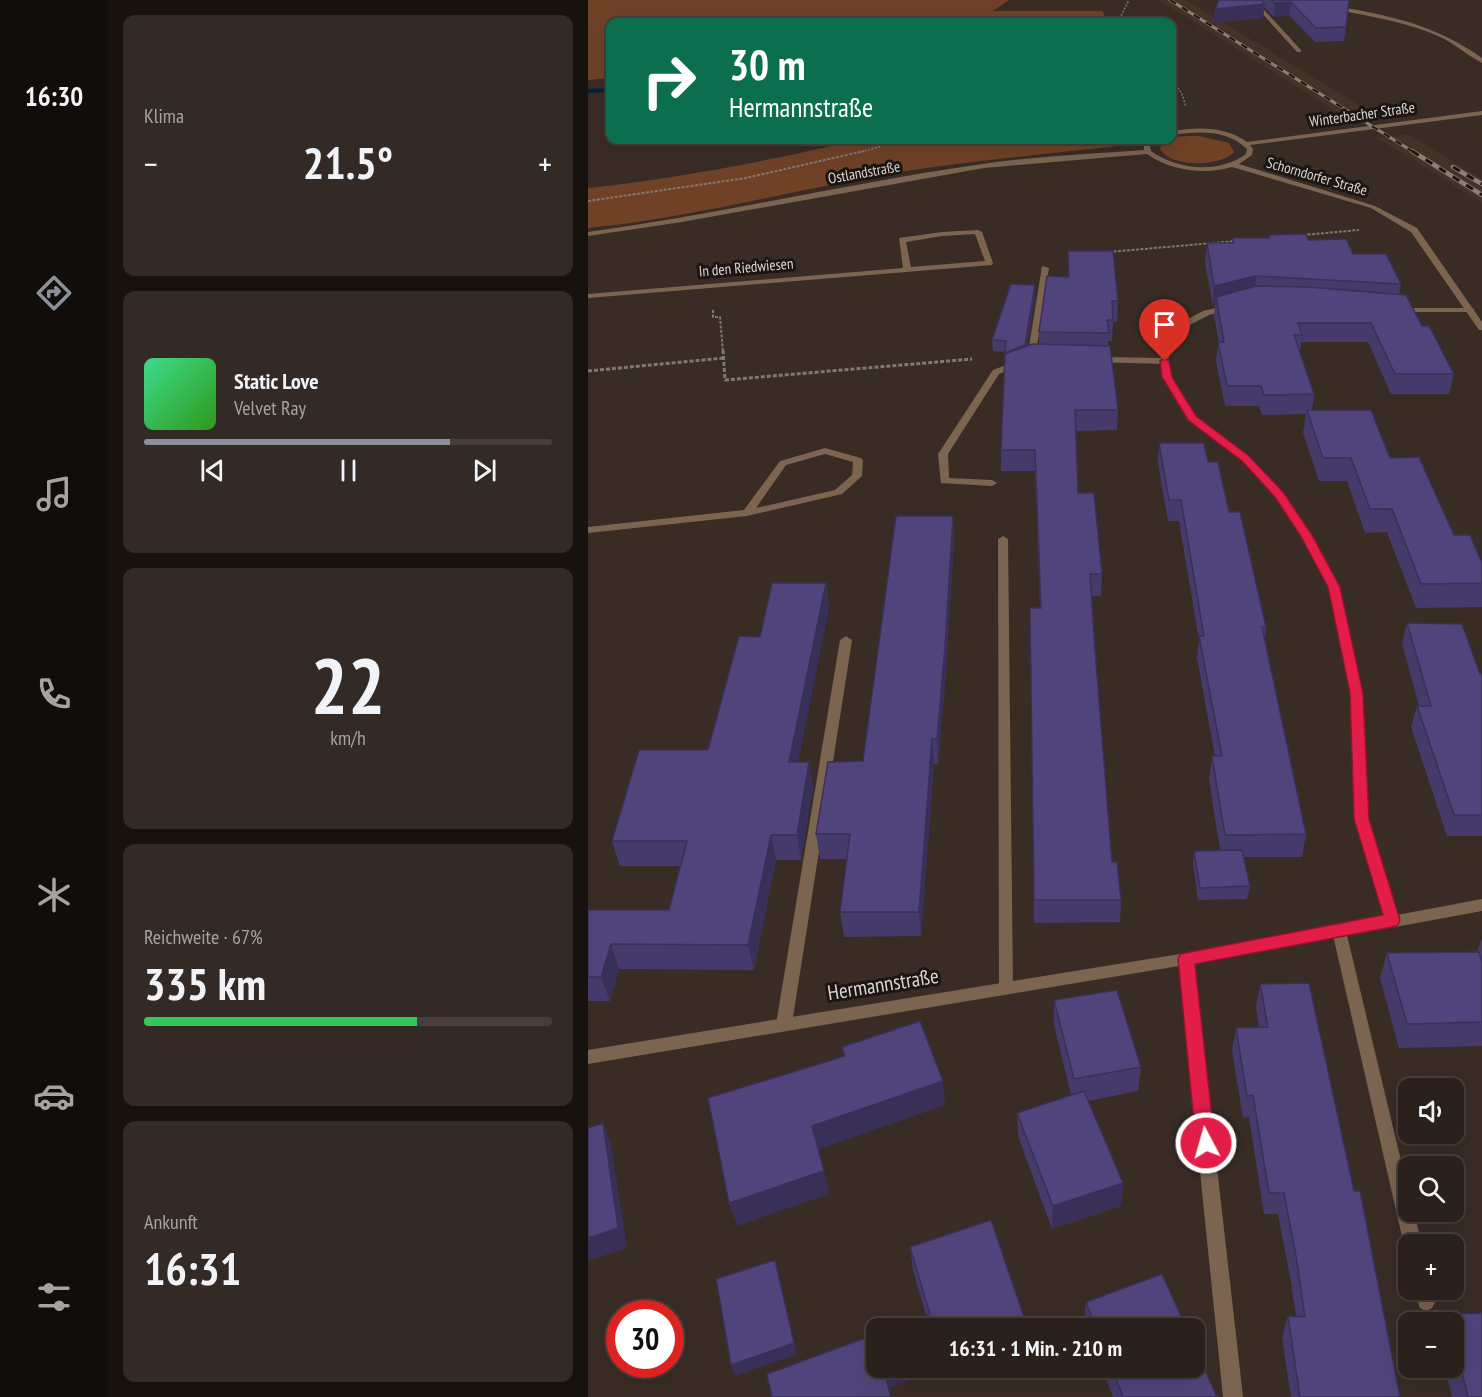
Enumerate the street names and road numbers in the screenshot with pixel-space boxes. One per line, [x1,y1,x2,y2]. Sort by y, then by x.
street label: Winterbacher Straße [1308,97,1416,131]
street label: Schorndorfer Straße [1264,153,1370,199]
street label: Ostlandstraße [826,156,902,188]
street label: In den Riedwiesen [698,253,794,281]
street label: Hermannstraße [826,962,940,1006]

